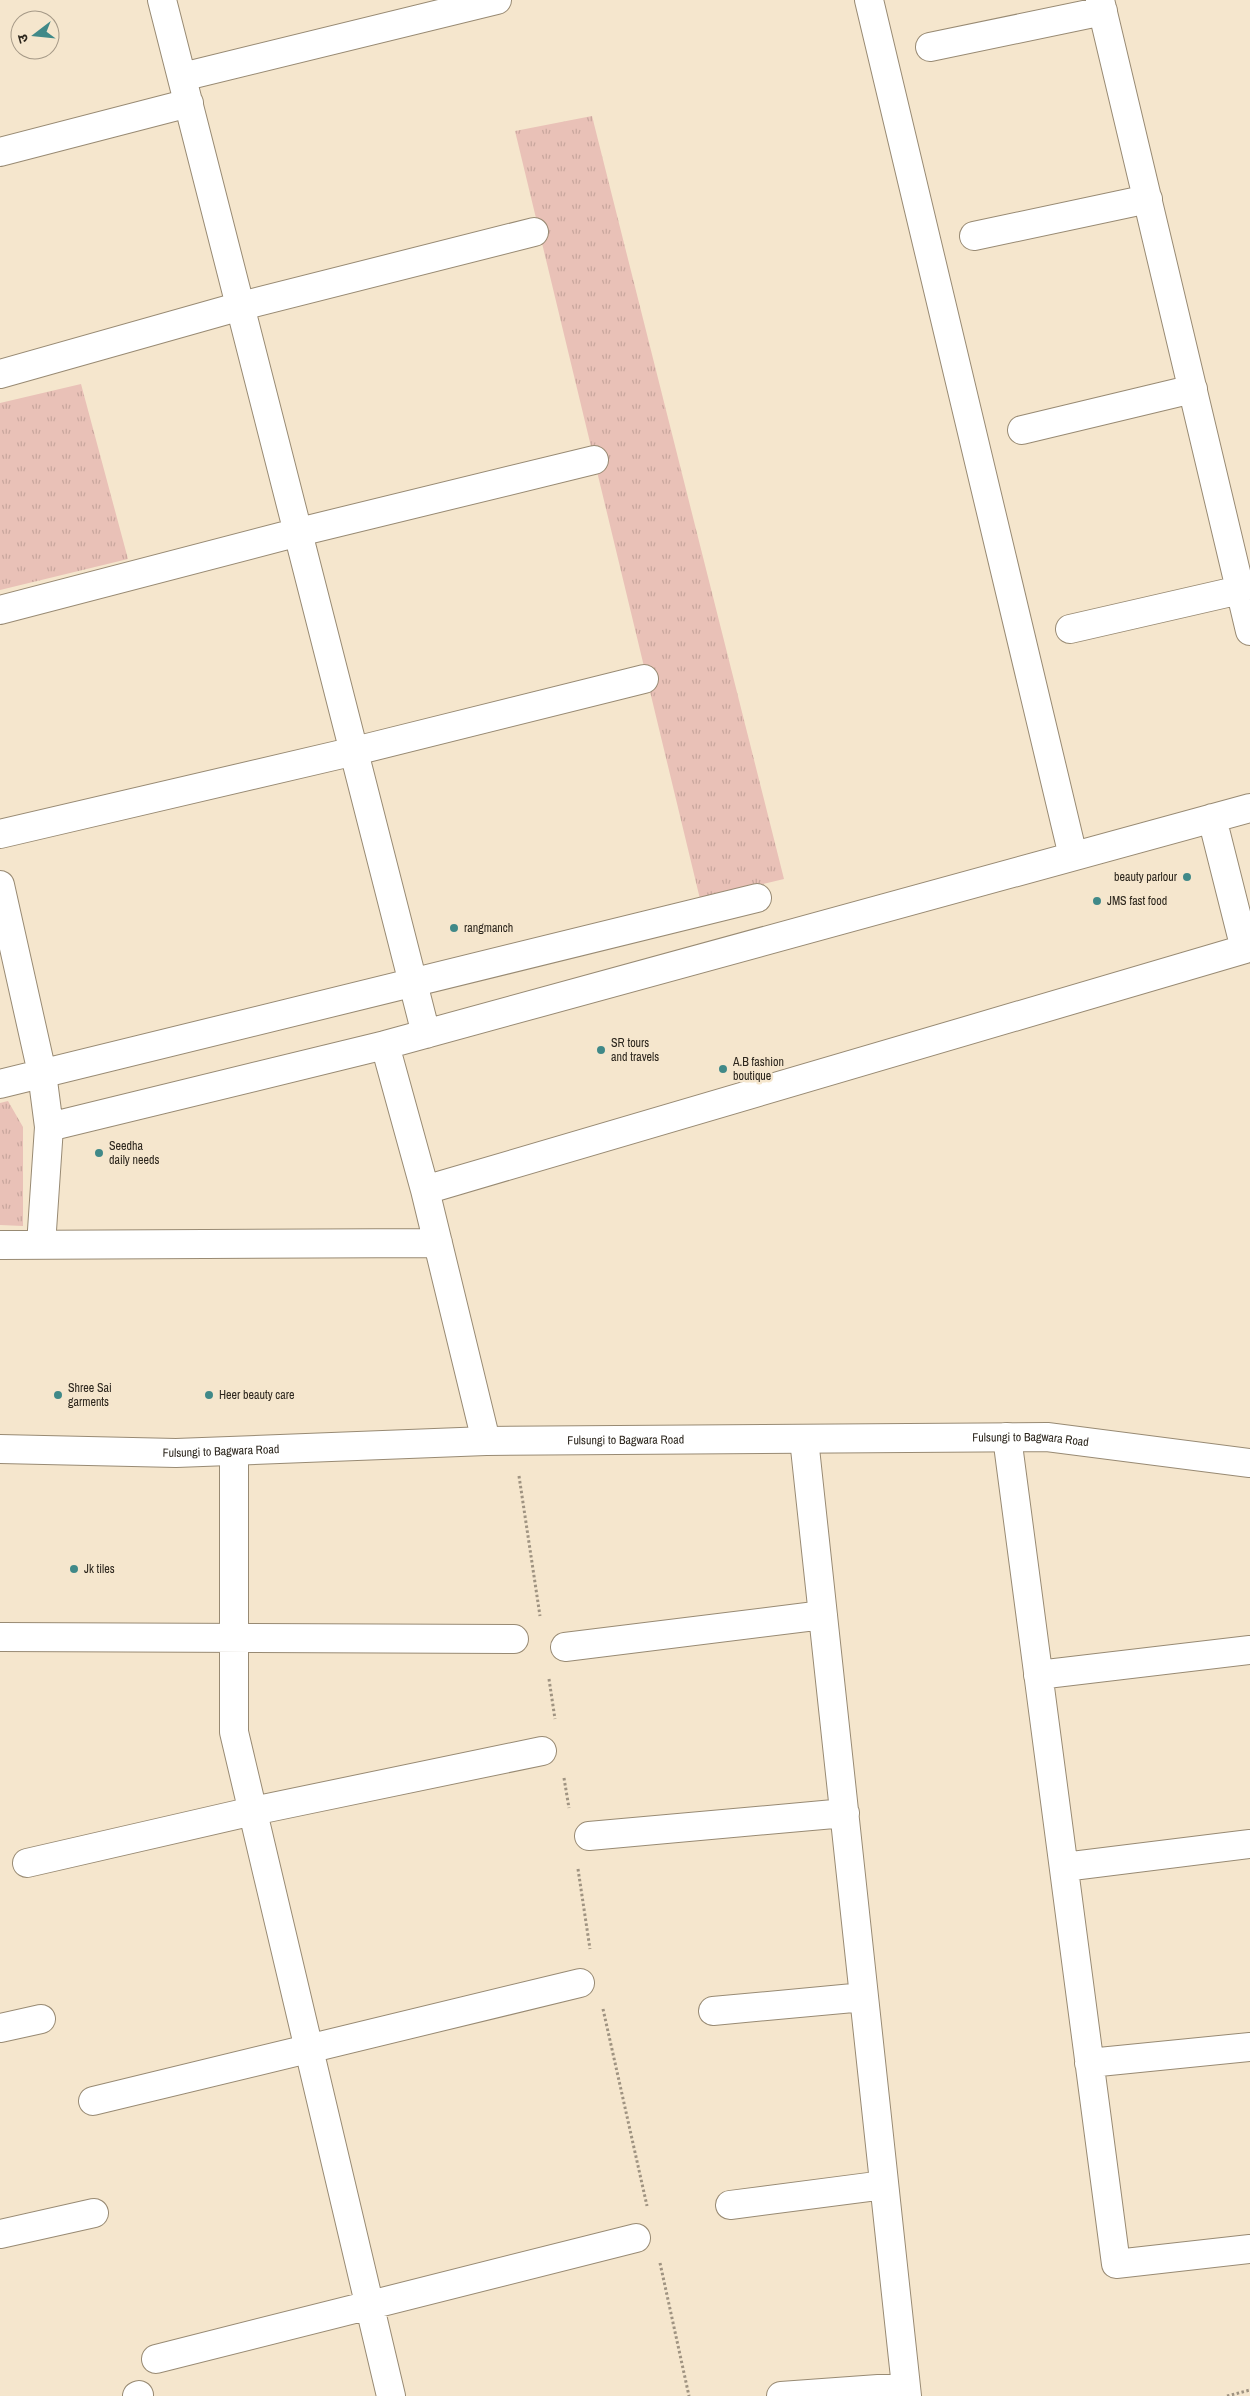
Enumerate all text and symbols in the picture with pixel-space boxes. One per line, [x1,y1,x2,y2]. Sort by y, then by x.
north arrow [10,10,60,60]
text: उ [13,31,32,45]
place label: beauty parlour [1114,869,1178,885]
marker: beauty parlour [1181,871,1193,883]
place label: JMS fast food [1107,893,1167,909]
marker: JMS fast food [1091,895,1103,907]
place label: rangmanch [464,920,513,936]
marker: rangmanch [448,922,460,934]
place label: SR tours and travels [611,1035,659,1065]
marker: SR tours and travels [595,1044,607,1056]
place label: A.B fashion boutique [732,1054,784,1084]
marker: A.B fashion boutique [717,1063,729,1075]
place label: Seedha daily needs [109,1138,159,1168]
marker: Seedha daily needs [93,1147,105,1159]
place label: Shree Sai garments [68,1380,112,1410]
place label: Heer beauty care [219,1387,294,1403]
marker: Shree Sai garments [52,1389,64,1401]
marker: Heer beauty care [203,1389,215,1401]
street label: Fulsungi to Bagwara Road [972,1429,1090,1450]
street label: Fulsungi to Bagwara Road [567,1432,684,1448]
street label: Fulsungi to Bagwara Road [162,1441,280,1461]
place label: Jk tiles [84,1561,115,1577]
marker: Jk tiles [68,1563,80,1575]

